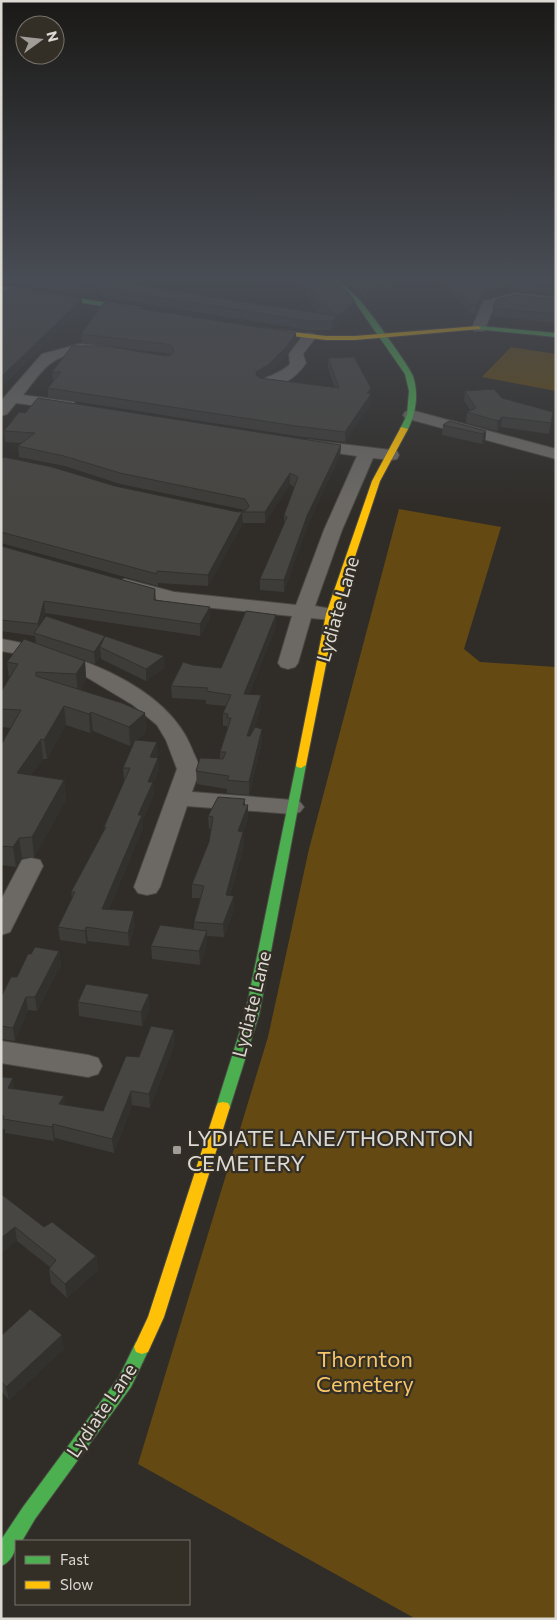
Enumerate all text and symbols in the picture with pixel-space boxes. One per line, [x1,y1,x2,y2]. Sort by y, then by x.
north arrow [15,15,65,65]
text: N [43,29,63,44]
street label: Lydiate Lane [311,554,363,664]
street label: Lydiate Lane [227,948,275,1060]
place label: LYDIATE LANE/THORNTON CEMETERY [187,1124,474,1176]
marker: LYDIATE LANE/THORNTON CEMETERY [171,1144,183,1156]
park label: Thornton Cemetery [316,1345,414,1397]
street label: Lydiate Lane [61,1358,141,1462]
legend [15,1540,190,1605]
text: Fast [60,1550,89,1568]
text: Slow [60,1575,93,1593]

